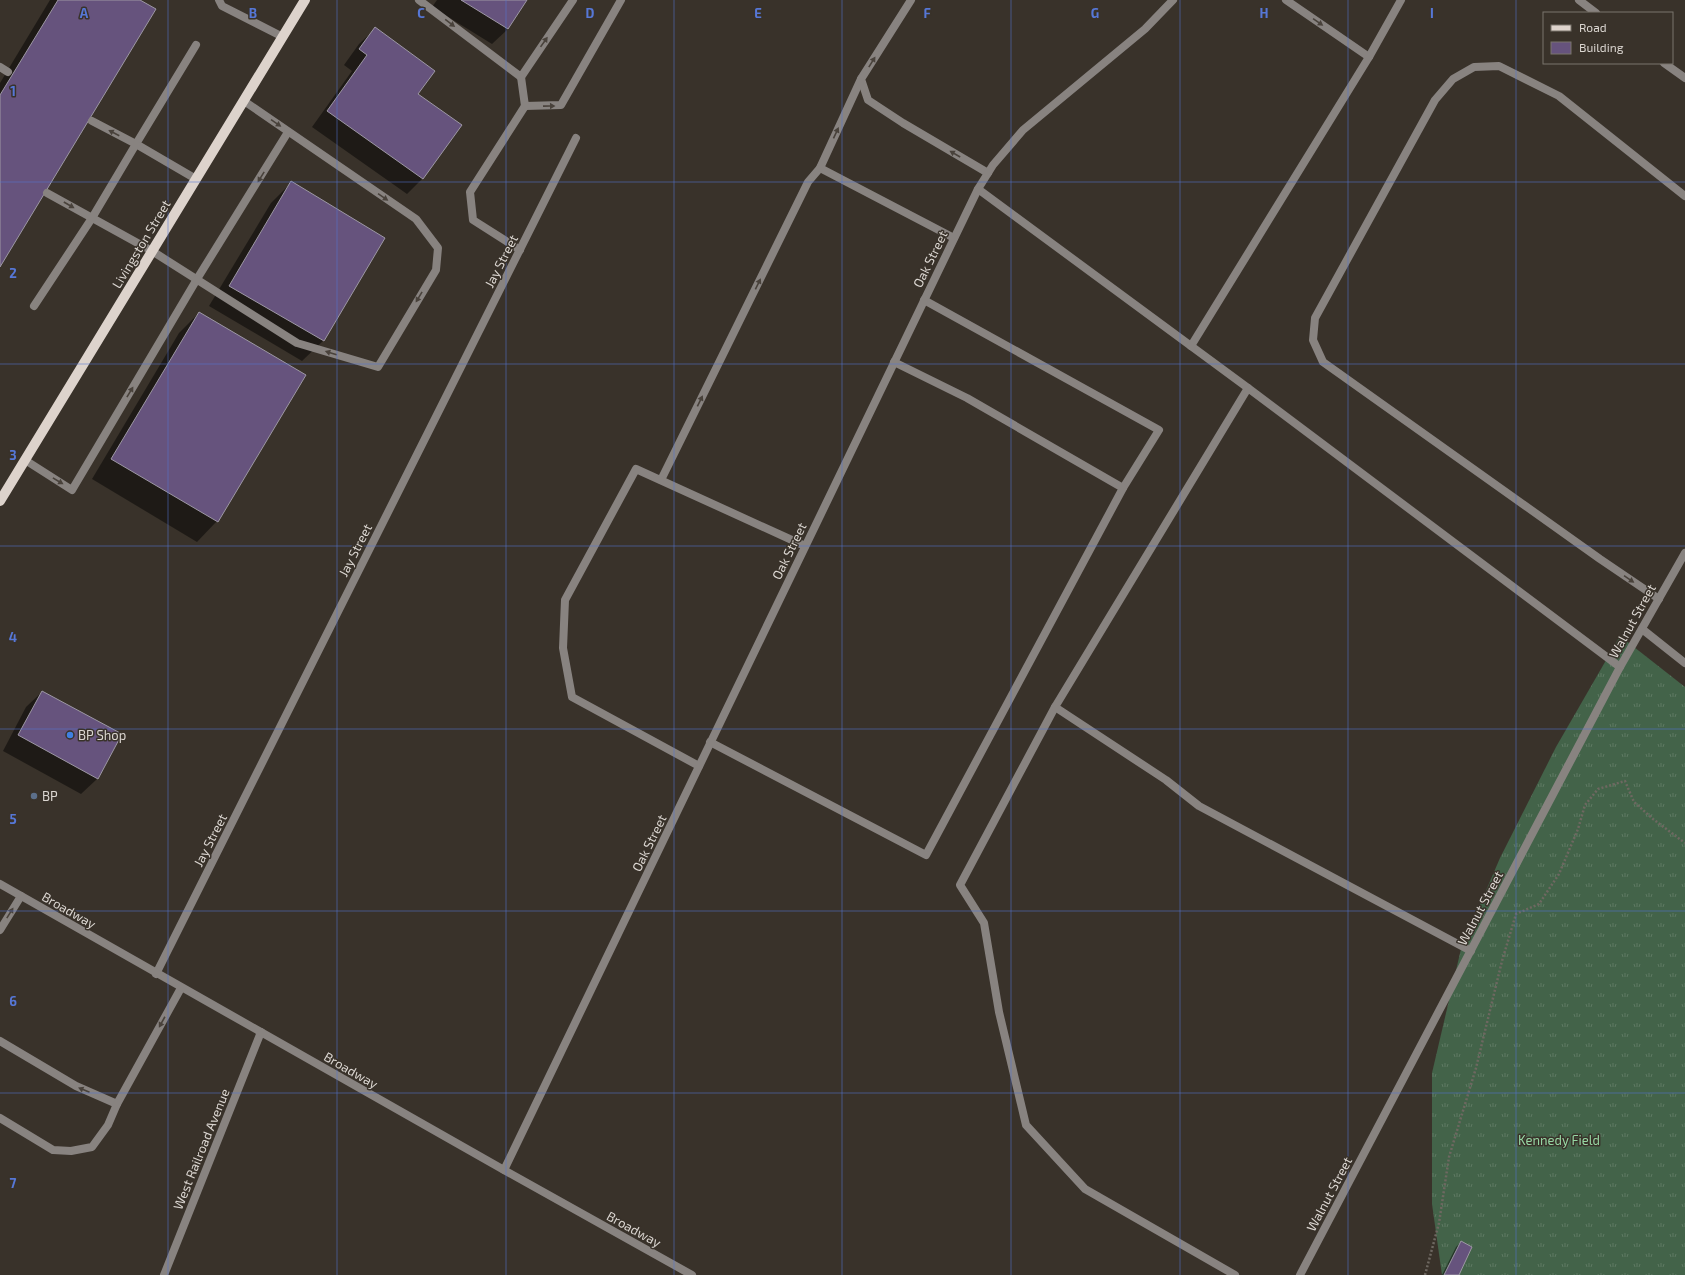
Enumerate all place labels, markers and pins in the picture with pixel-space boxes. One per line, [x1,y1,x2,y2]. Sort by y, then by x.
place label: BP Shop [78,727,126,743]
marker: BP Shop [65,730,75,740]
place label: BP [42,788,58,804]
marker: BP [29,791,39,801]

